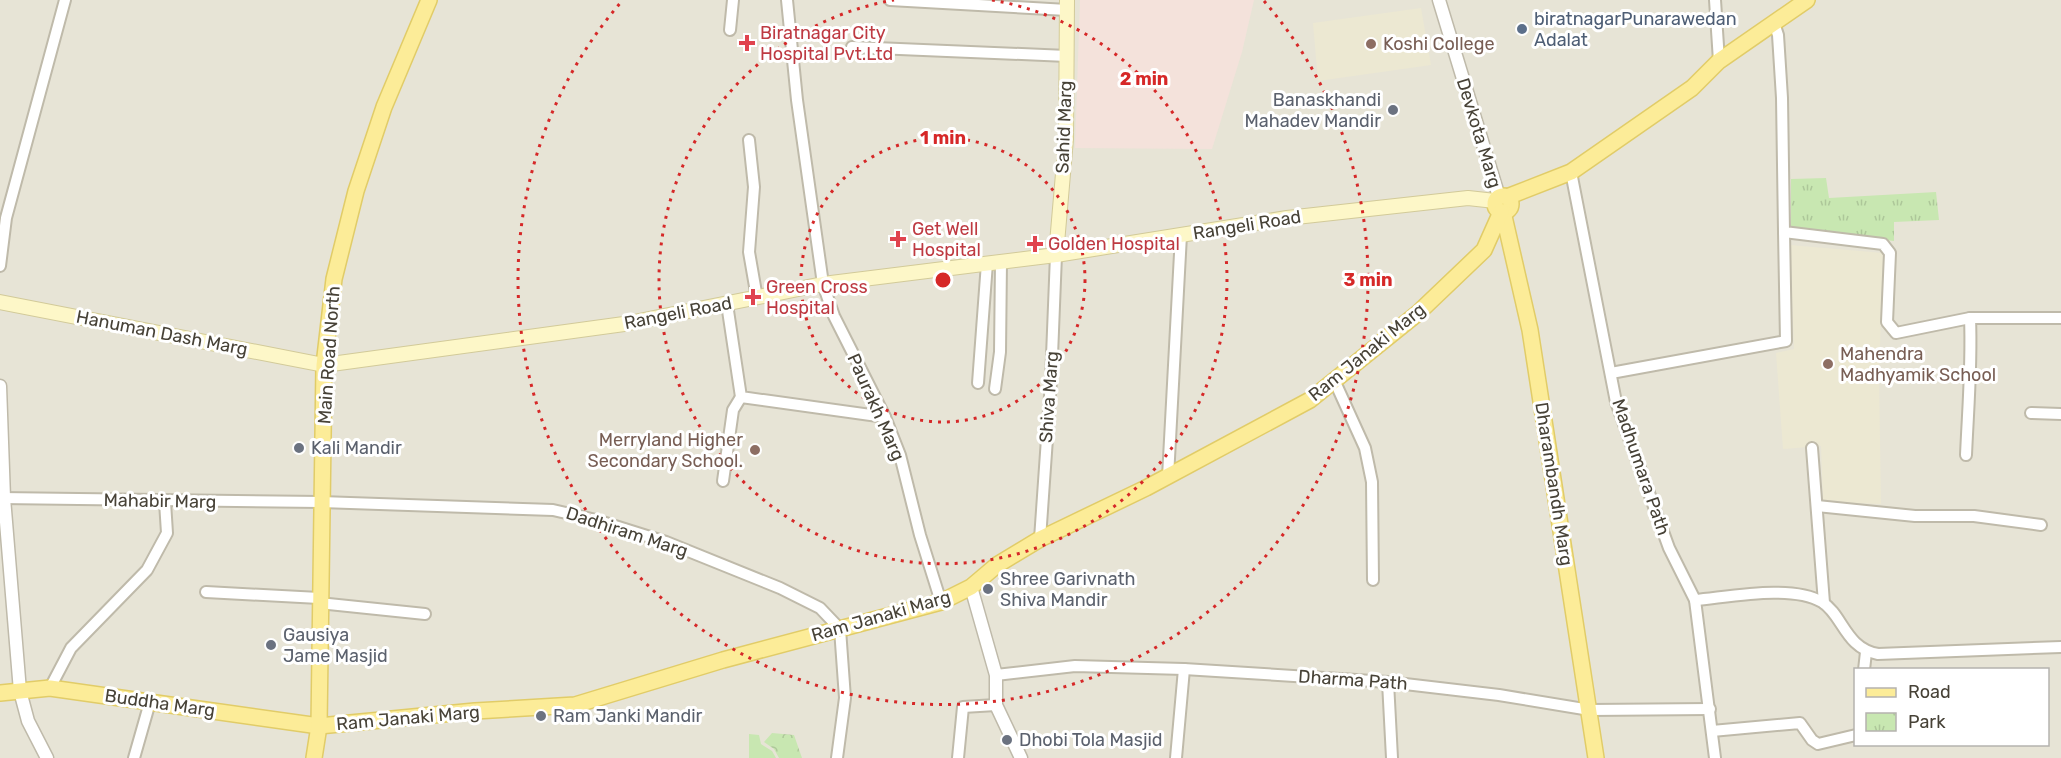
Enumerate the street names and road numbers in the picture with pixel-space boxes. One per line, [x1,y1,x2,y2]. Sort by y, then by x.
street label: Devkota Marg [1452,75,1506,191]
street label: Sahid Marg [1051,80,1077,174]
street label: Rangeli Road [1191,206,1303,244]
street label: Main Road North [313,285,345,425]
street label: Rangeli Road [622,292,734,334]
street label: Ram Janaki Marg [1304,298,1430,406]
street label: Hanuman Dash Marg [74,306,250,360]
street label: Paurakh Marg [843,350,909,464]
street label: Shiva Marg [1035,350,1063,444]
street label: Madhumara Path [1607,396,1675,538]
street label: Dharambandh Marg [1530,401,1578,567]
street label: Mahabir Marg [103,489,217,513]
street label: Dadhiram Marg [563,502,691,562]
street label: Ram Janaki Marg [809,586,953,646]
street label: Dharma Path [1298,665,1408,695]
street label: Buddha Marg [103,684,217,722]
street label: Ram Janaki Marg [335,701,481,735]

